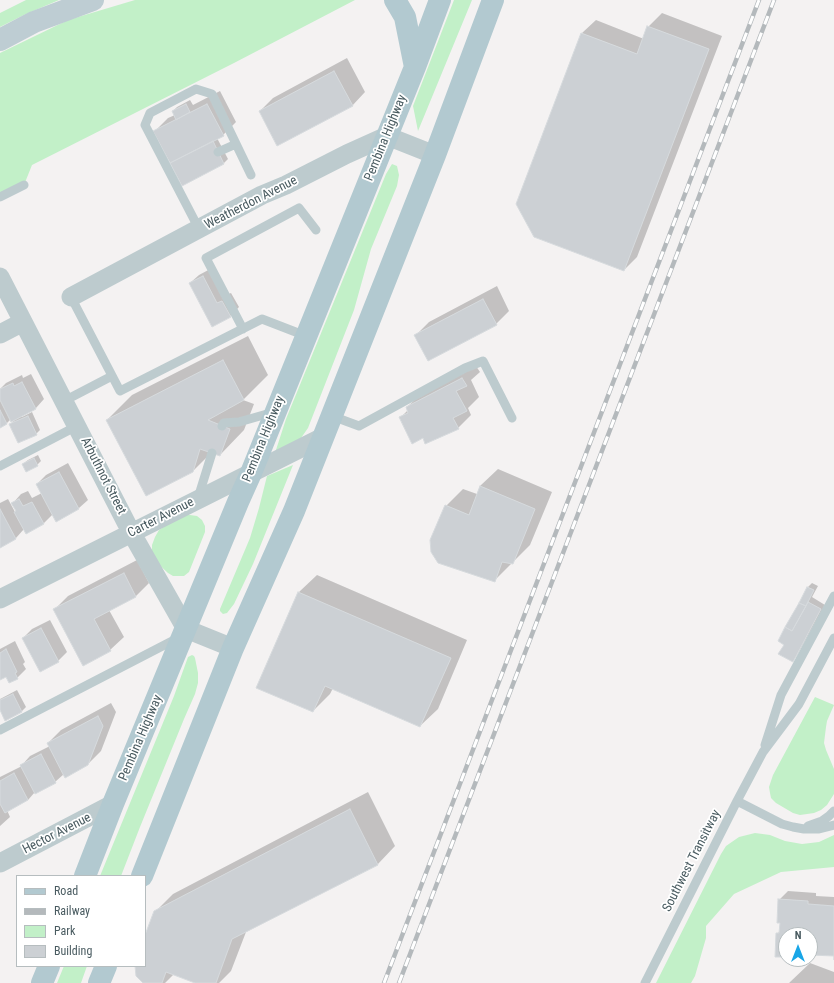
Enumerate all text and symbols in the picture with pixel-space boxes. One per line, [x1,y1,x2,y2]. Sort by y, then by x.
street label: Pembina Highway [362,93,410,183]
street label: Weatherdon Avenue [202,173,300,233]
street label: Pembina Highway [240,394,288,484]
street label: Arbuthnot Street [77,435,129,517]
street label: Carter Avenue [125,495,197,541]
street label: Pembina Highway [116,693,166,783]
street label: Southwest Transitway [660,807,724,915]
street label: Hector Avenue [20,810,94,858]
legend [16,875,146,967]
text: Road [54,884,78,898]
text: Railway [54,904,90,918]
text: Park [54,924,75,938]
north arrow [778,927,818,967]
text: N [795,929,801,942]
text: Building [54,944,92,958]

